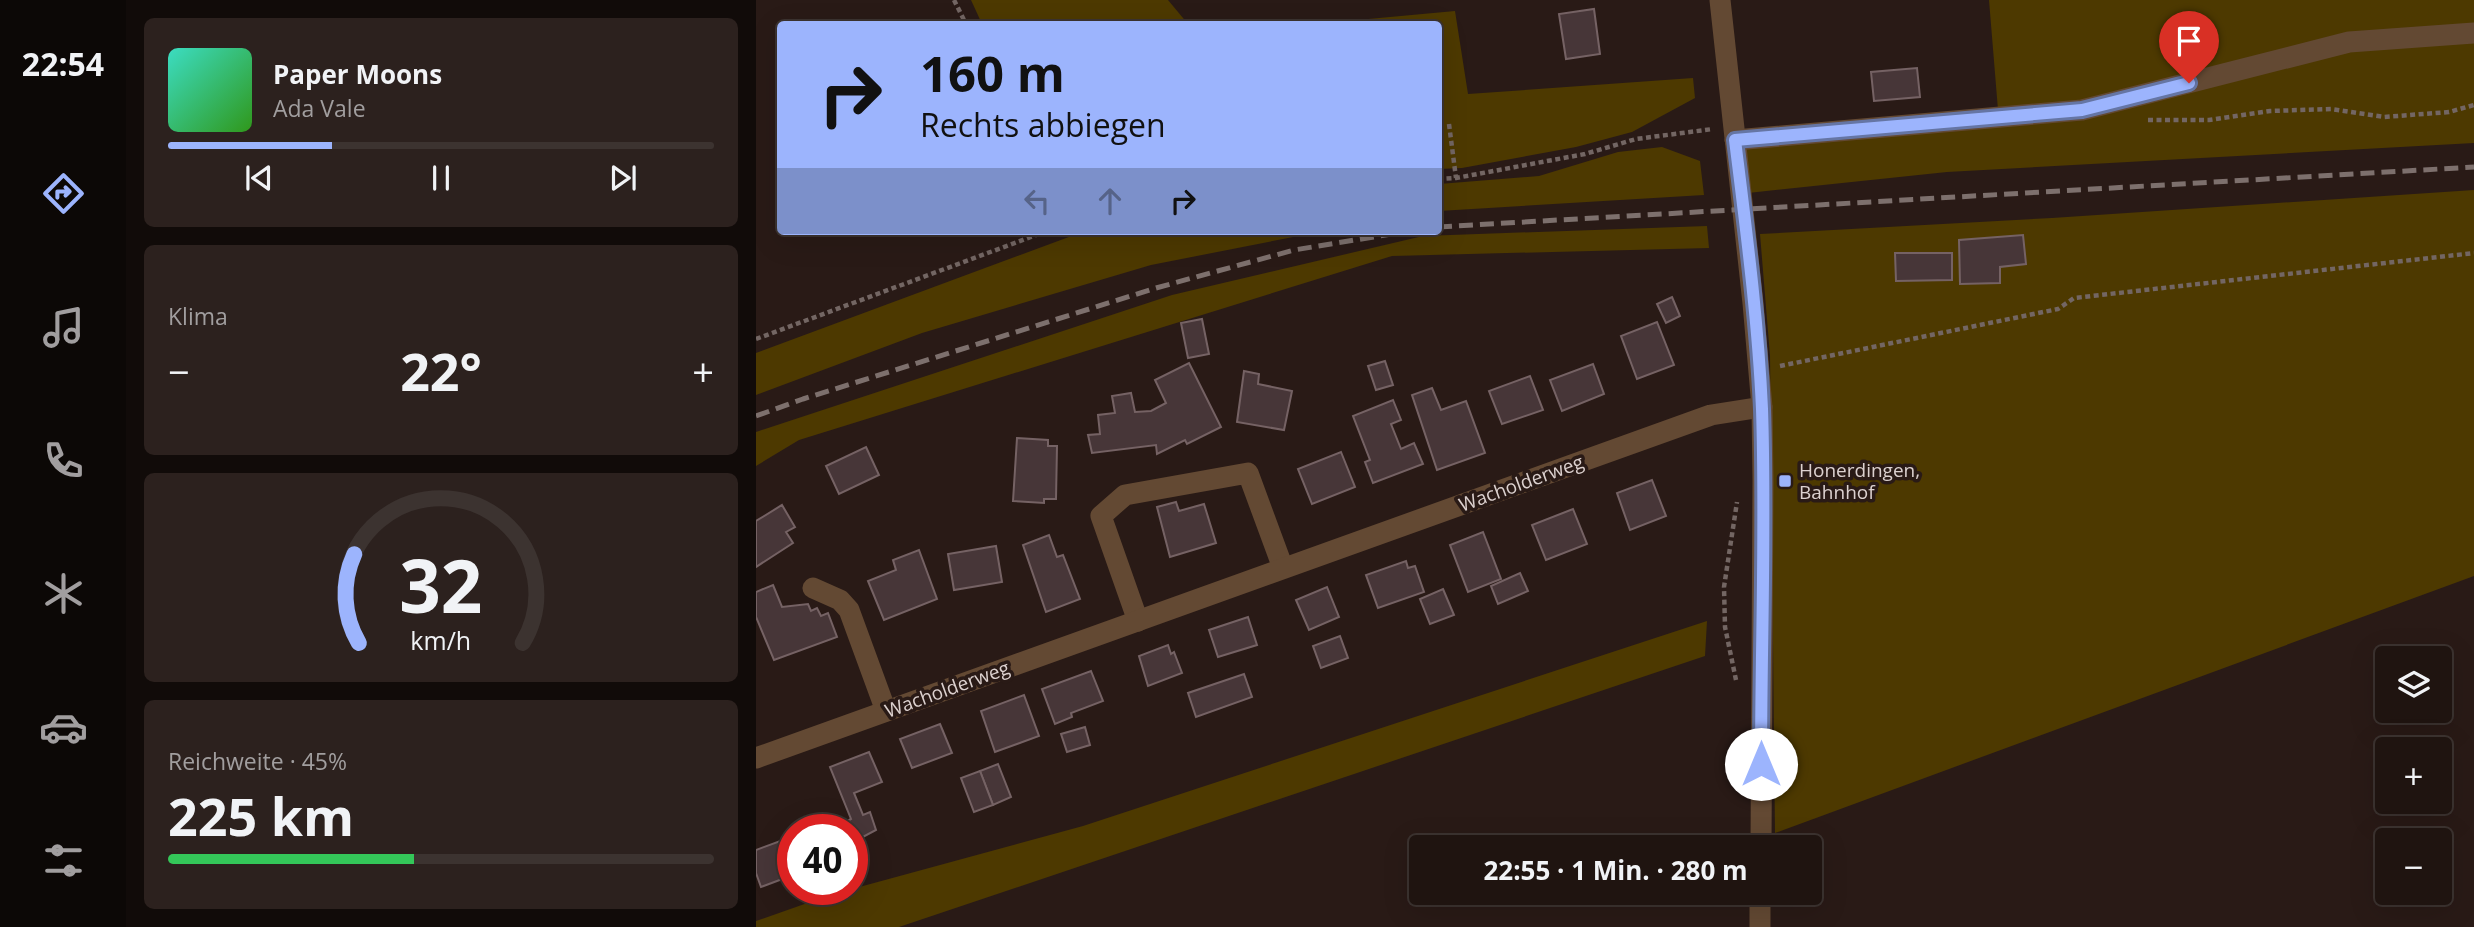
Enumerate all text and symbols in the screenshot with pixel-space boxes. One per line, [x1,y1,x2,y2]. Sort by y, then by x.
pin [2159,11,2219,83]
icon: arrive [2170,22,2208,60]
text: 160 m [920,40,1065,106]
text: 22:54 [22,42,104,85]
icon: right [805,49,896,140]
text: Paper Moons [273,56,442,92]
text: Ada Vale [273,92,366,124]
text: Rechts abbiegen [920,103,1166,146]
icon: previous [240,159,278,197]
icon: pause [422,159,460,197]
icon: next [604,159,642,197]
icon: directions [39,169,88,218]
icon: left [1018,182,1056,220]
icon: ahead [1091,182,1129,220]
icon: right [1164,182,1202,220]
text: Klima [168,300,228,332]
icon: music [39,303,88,352]
text: 22° [400,335,482,406]
text: − [168,345,190,397]
text: + [692,345,714,397]
icon: phone [39,436,88,485]
street label: Wacholderweg [1455,448,1587,518]
place label: Honerdingen, Bahnhof [1799,457,1920,505]
marker: Honerdingen, Bahnhof [1777,473,1793,489]
text: 32 [399,536,483,635]
icon: climate [39,569,88,618]
text: km/h [411,623,471,657]
map controls [2375,646,2452,905]
button: layers [2375,646,2452,723]
street label: Wacholderweg [881,654,1013,724]
icon: car [39,703,88,752]
position arrow [1724,727,1798,801]
button: + [2375,737,2452,814]
text: Reichweite · 45% [168,745,347,777]
text: 225 km [168,780,354,851]
speed limit sign: 40 [777,814,868,905]
button: − [2375,828,2452,905]
icon: filters [39,836,88,885]
text: 22:55 · 1 Min. · 280 m [1483,852,1748,888]

